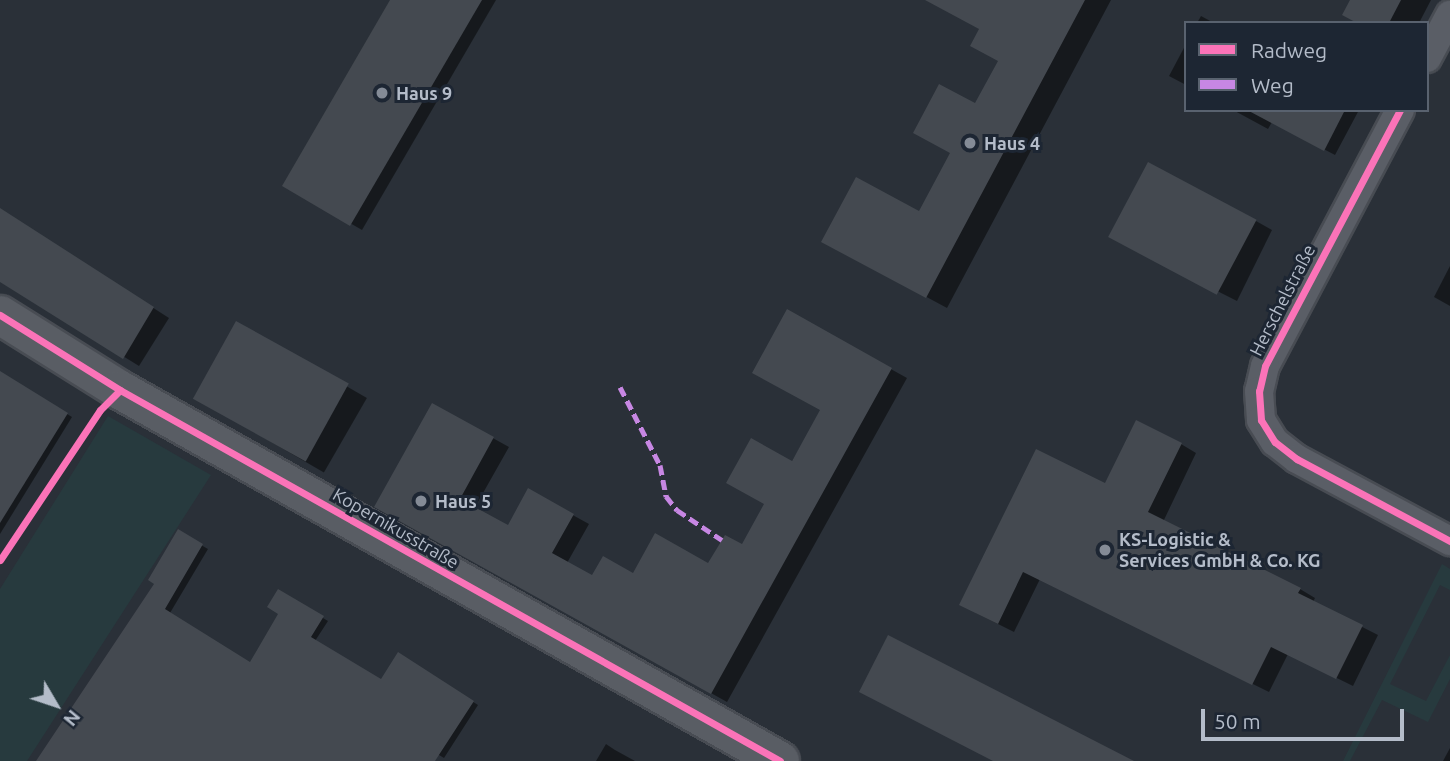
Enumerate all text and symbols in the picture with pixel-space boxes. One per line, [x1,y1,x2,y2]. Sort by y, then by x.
legend [1184,21,1429,112]
text: Radweg [1251,38,1327,62]
text: Weg [1251,73,1294,97]
place label: Haus 9 [396,82,452,104]
marker: Haus 9 [374,85,390,101]
place label: Haus 4 [984,132,1040,154]
marker: Haus 4 [962,135,978,151]
street label: Herschelstraße [1245,241,1319,359]
street label: Kopernikusstraße [329,483,463,573]
place label: Haus 5 [435,490,491,512]
marker: Haus 5 [413,493,429,509]
place label: KS-Logistic & Services GmbH & Co. KG [1119,529,1321,572]
marker: KS-Logistic & Services GmbH & Co. KG [1097,542,1113,558]
north arrow [21,670,91,740]
scale bar [1205,694,1408,738]
text: N [59,706,85,731]
text: 50 m [1214,709,1261,733]

